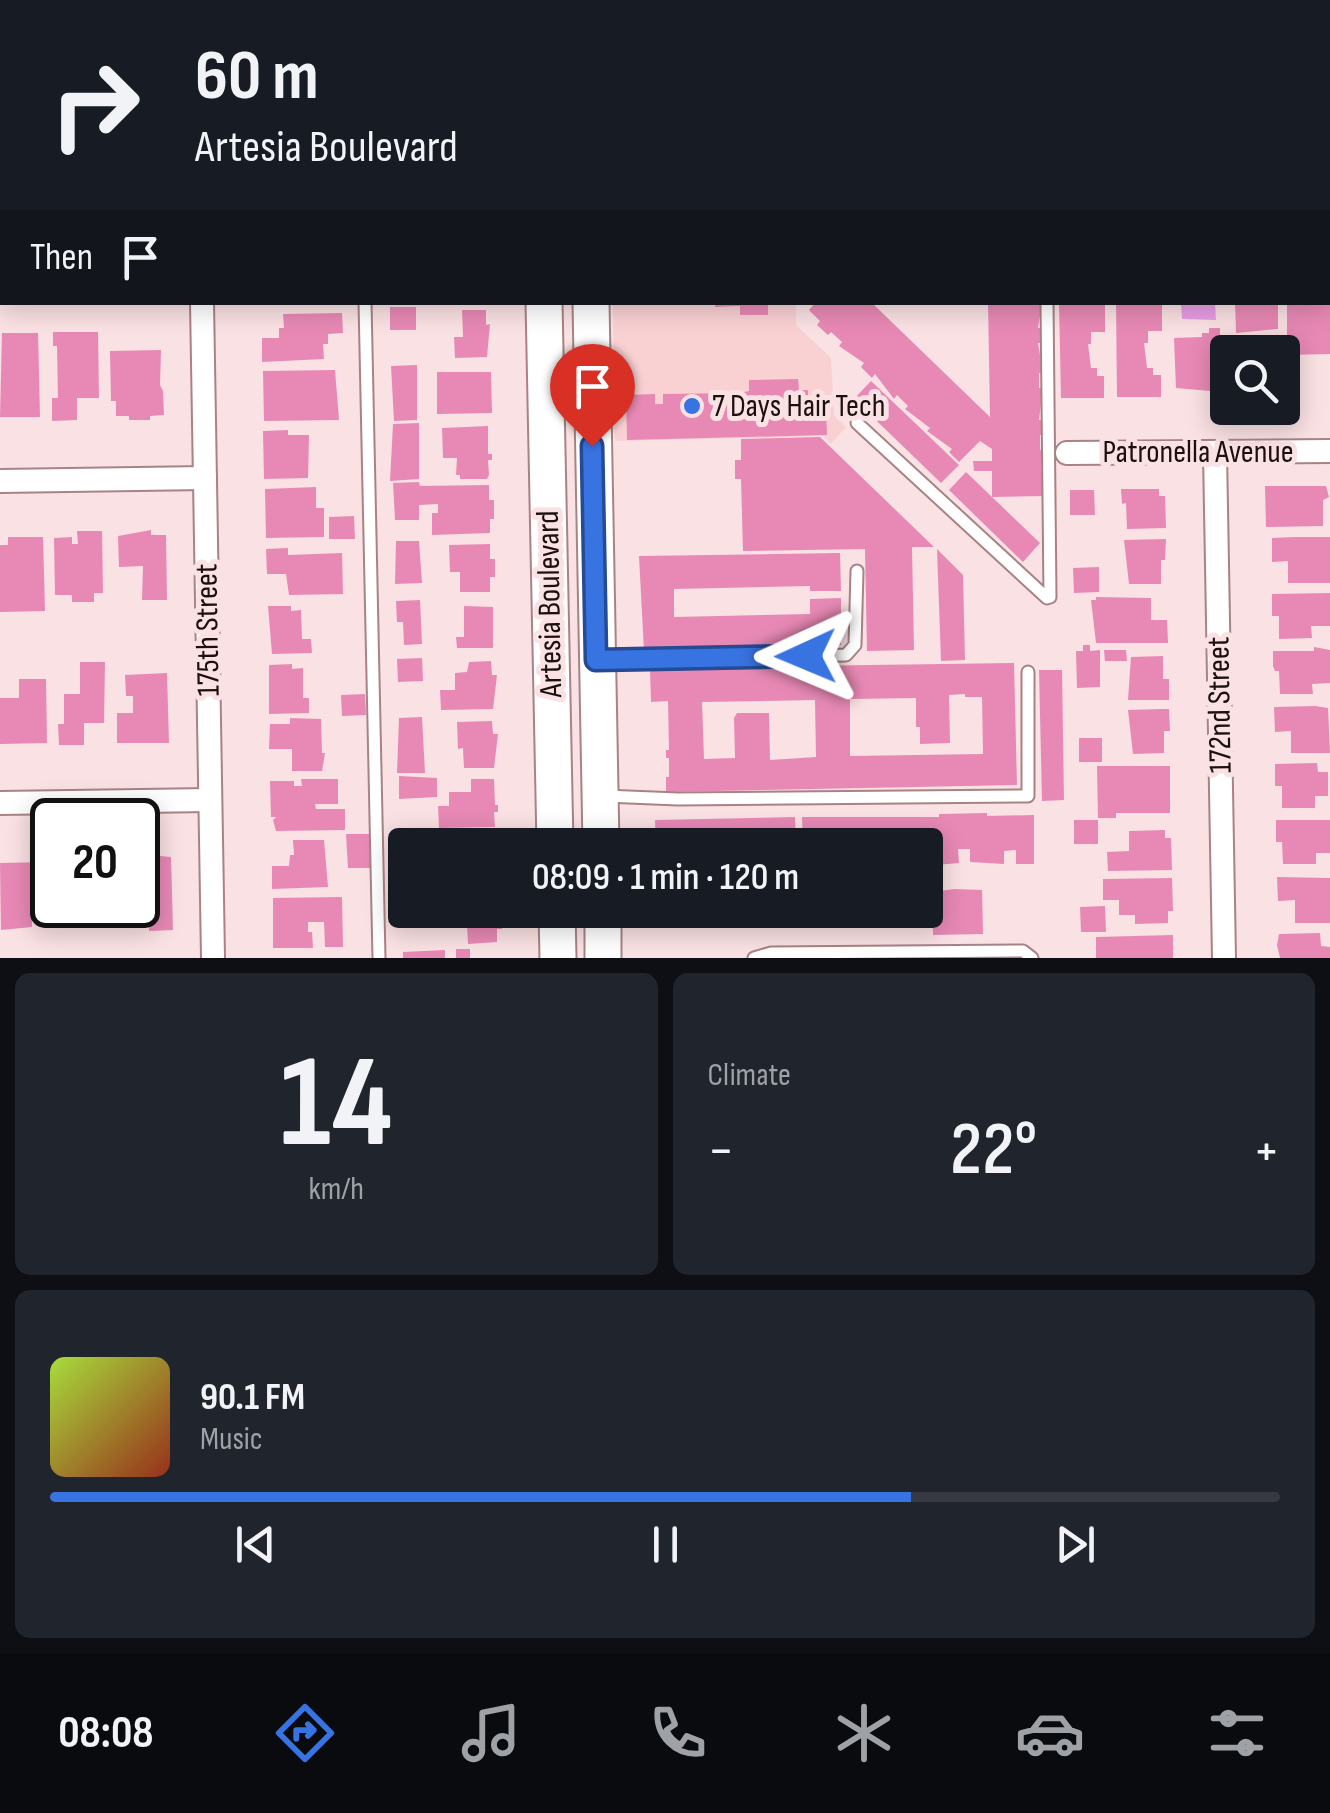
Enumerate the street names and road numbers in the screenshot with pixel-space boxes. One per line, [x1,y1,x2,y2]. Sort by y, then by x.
street label: Patronella Avenue [1102,433,1294,472]
street label: Artesia Boulevard [529,510,571,699]
street label: 175th Street [187,563,229,697]
street label: 172nd Street [1199,636,1241,774]

